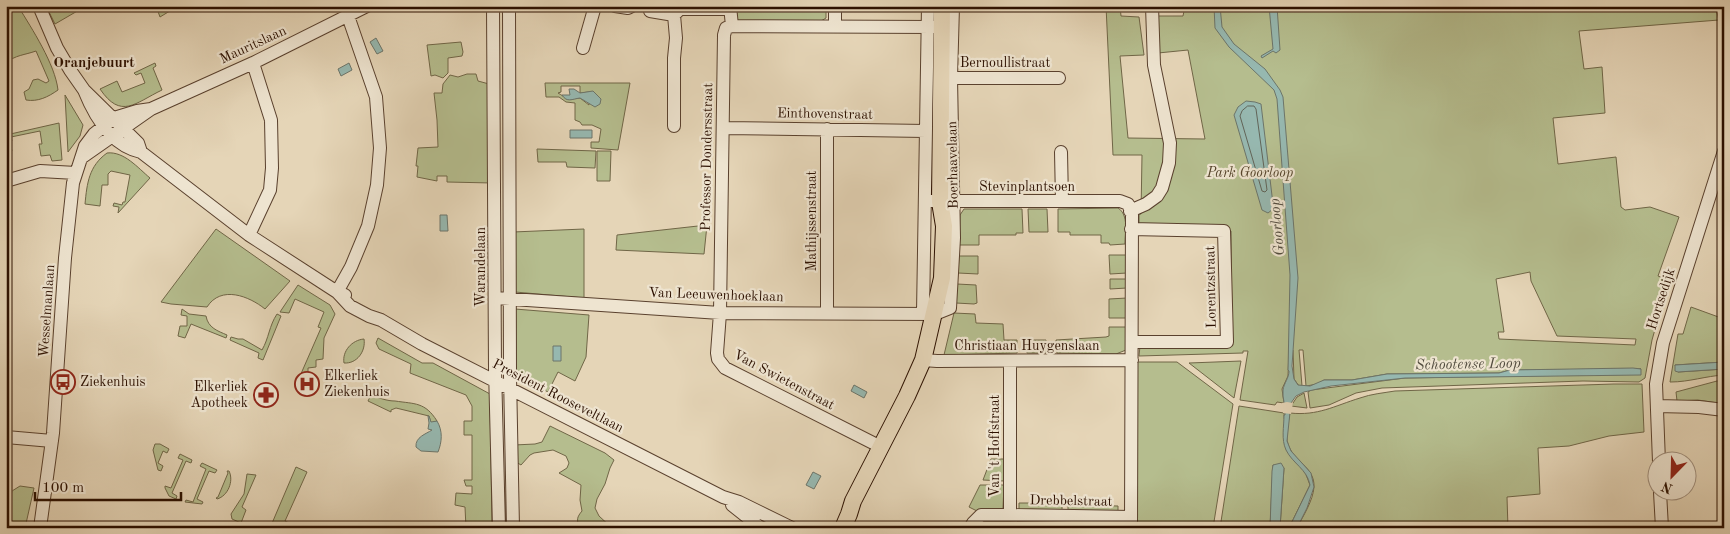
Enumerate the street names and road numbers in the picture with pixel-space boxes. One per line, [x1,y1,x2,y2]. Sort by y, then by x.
street label: Mauritslaan [218,23,289,67]
street label: Bernoullistraat [960,56,1050,70]
street label: Professor Dondersstraat [699,83,715,231]
street label: Einthovenstraat [777,106,873,122]
street label: Boerhaavelaan [945,120,961,209]
street label: Mathijssenstraat [805,170,819,272]
street label: Stevinplantsoen [979,180,1076,194]
street label: Warandelaan [474,227,488,307]
street label: Lorentzstraat [1203,246,1219,328]
street label: Wesselmanlaan [37,264,57,358]
street label: Hortsedijk [1644,266,1678,332]
street label: Van Leeuwenhoeklaan [648,286,784,304]
street label: Christiaan Huygenslaan [954,339,1100,353]
street label: Van Swietenstraat [731,347,837,413]
street label: President Rooseveltlaan [490,357,626,435]
street label: Van 't Hoffstraat [988,394,1002,497]
street label: Drebbelstraat [1029,493,1113,509]

